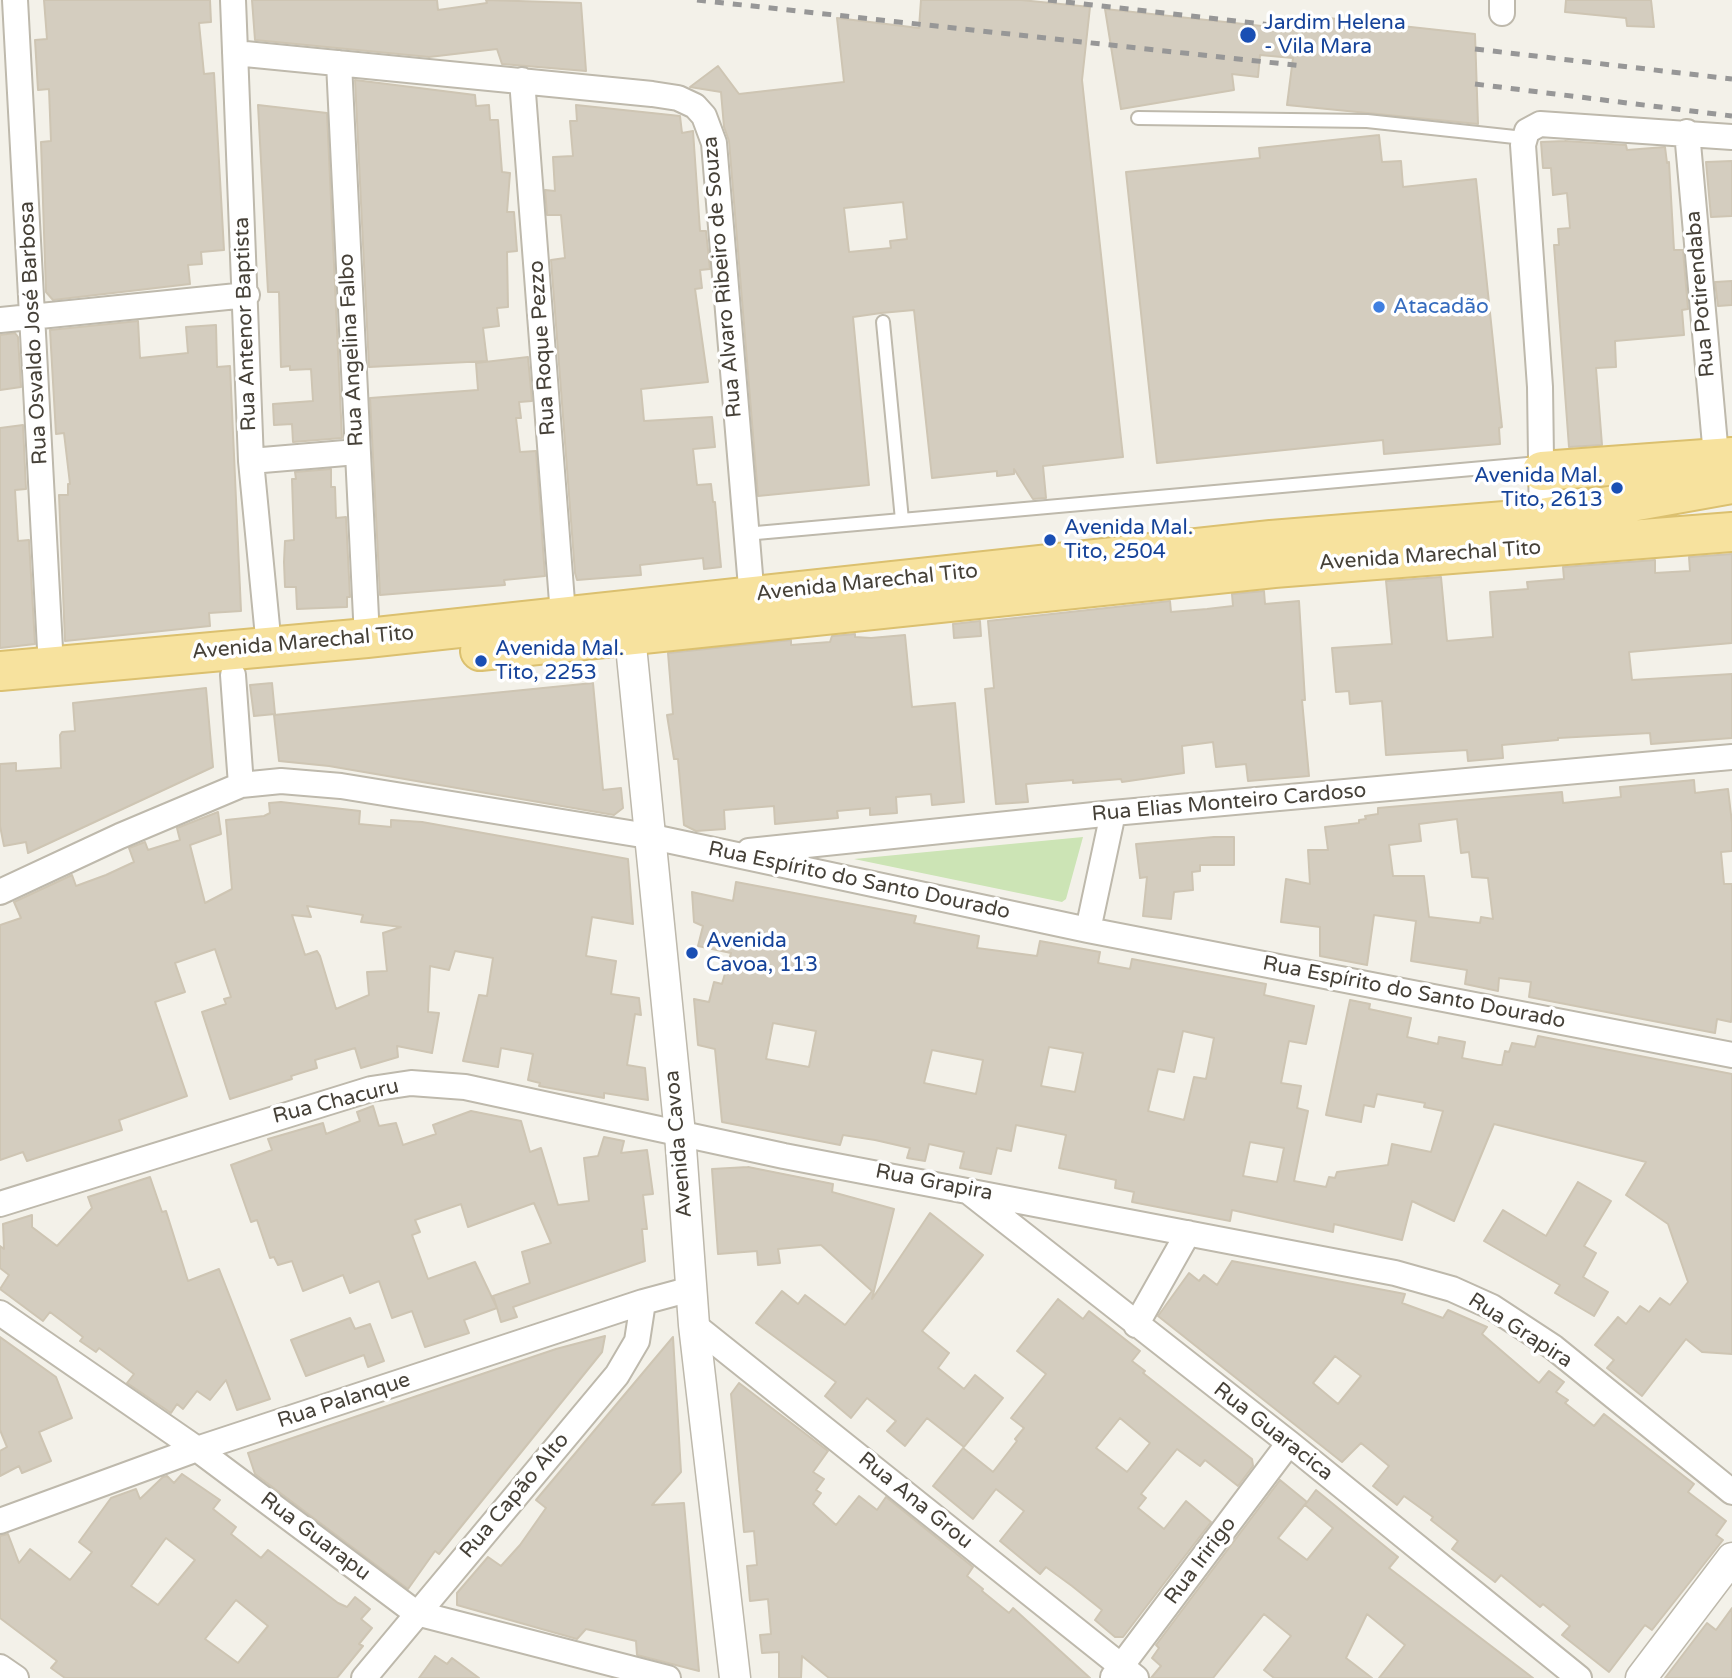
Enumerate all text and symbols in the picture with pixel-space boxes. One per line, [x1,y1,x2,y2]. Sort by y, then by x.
place label: Jardim Helena - Vila Mara [1264,10,1406,60]
marker: Jardim Helena - Vila Mara [1238,25,1258,45]
street label: Rua Alvaro Ribeiro de Souza [698,135,748,419]
street label: Rua Osvaldo José Barbosa [15,201,53,465]
street label: Rua Potirendaba [1681,210,1721,378]
street label: Rua Antenor Baptista [230,216,262,432]
street label: Rua Angelina Falbo [334,253,370,447]
street label: Rua Roque Pezzo [524,260,562,436]
place label: Atacadão [1393,294,1489,320]
marker: Atacadão [1371,299,1387,315]
place label: Avenida Mal. Tito, 2613 [1474,463,1603,513]
marker: Avenida Mal. Tito, 2613 [1609,480,1625,496]
place label: Avenida Mal. Tito, 2504 [1064,515,1193,565]
marker: Avenida Mal. Tito, 2504 [1042,532,1058,548]
street label: Avenida Marechal Tito [1318,536,1542,576]
street label: Avenida Marechal Tito [755,559,979,607]
street label: Avenida Marechal Tito [191,621,415,665]
place label: Avenida Mal. Tito, 2253 [495,636,624,686]
marker: Avenida Mal. Tito, 2253 [473,653,489,669]
street label: Rua Elias Monteiro Cardoso [1091,778,1367,828]
street label: Rua Espírito do Santo Dourado [706,837,1012,925]
place label: Avenida Cavoa, 113 [706,928,818,978]
marker: Avenida Cavoa, 113 [684,945,700,961]
street label: Rua Espírito do Santo Dourado [1260,951,1568,1035]
street label: Avenida Cavoa [660,1069,698,1219]
street label: Rua Chacuru [270,1074,402,1130]
street label: Rua Grapira [873,1159,995,1207]
street label: Rua Grapira [1463,1288,1577,1374]
street label: Rua Palanque [274,1368,414,1434]
street label: Rua Guaracica [1208,1378,1338,1486]
street label: Rua Capão Alto [455,1428,575,1564]
street label: Rua Ana Grou [853,1447,977,1555]
street label: Rua Guarapu [255,1487,375,1587]
street label: Rua Iririgo [1160,1512,1242,1610]

